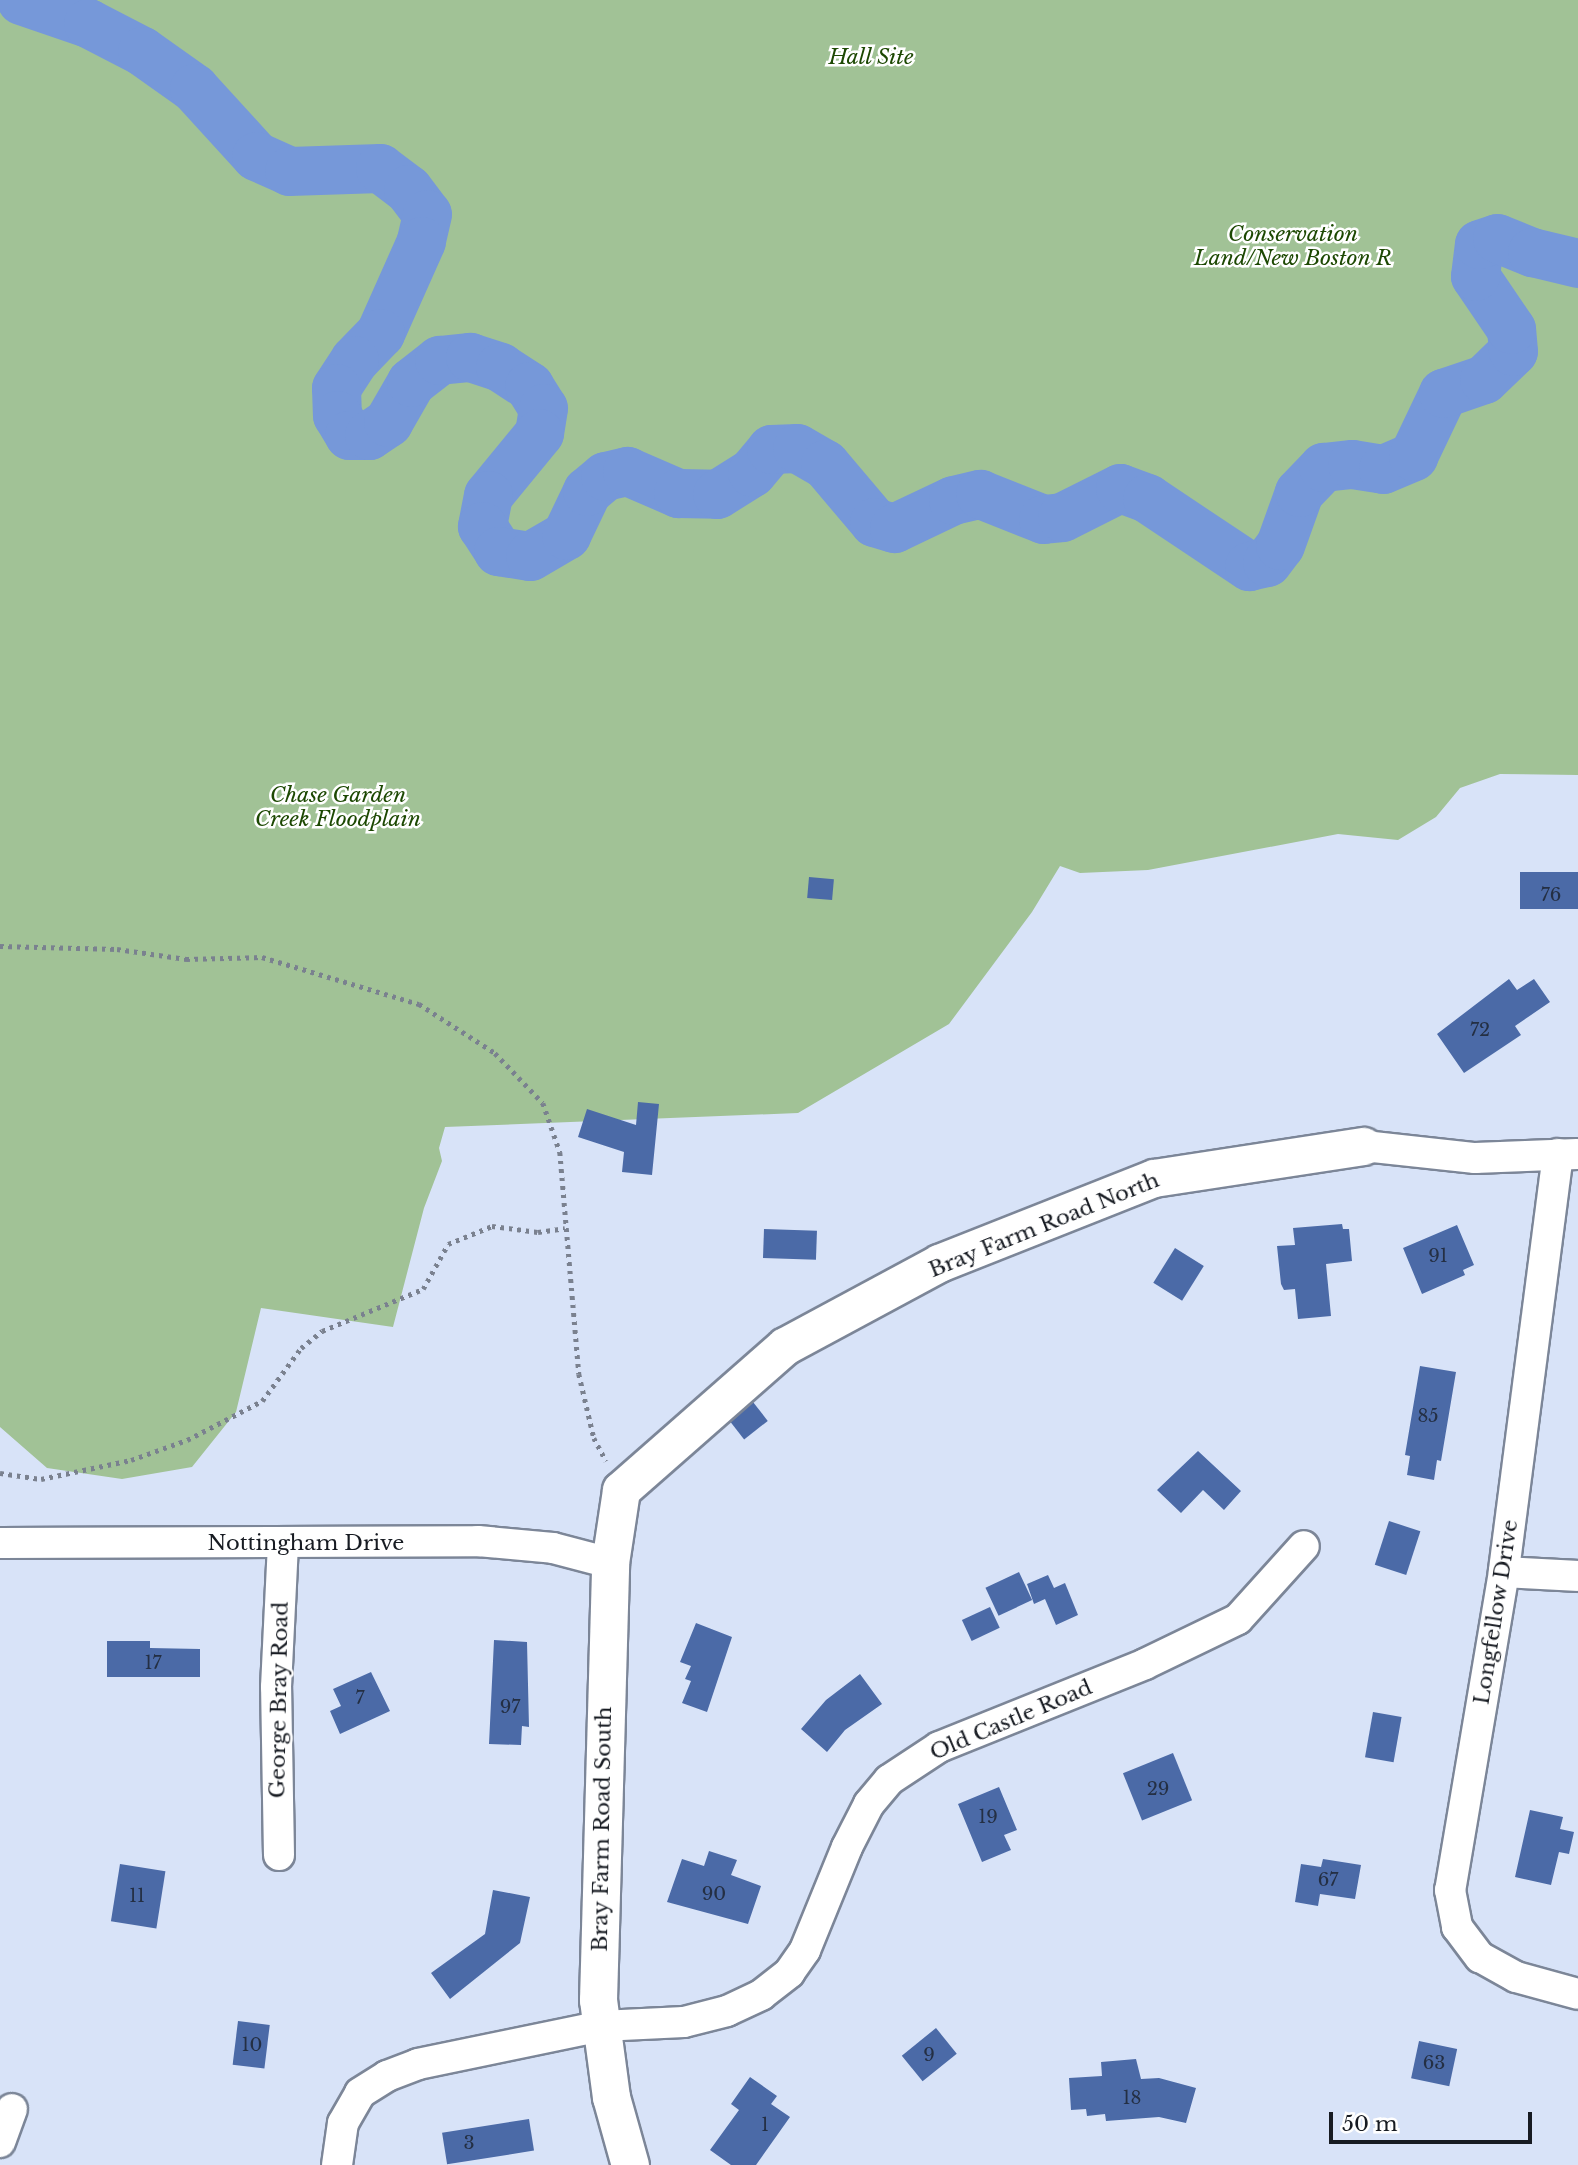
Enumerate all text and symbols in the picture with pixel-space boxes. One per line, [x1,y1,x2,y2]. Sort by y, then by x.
park label: Hall Site [828,44,914,70]
park label: Conservation Land/New Boston R [1194,221,1392,271]
park label: Chase Garden Creek Floodplain [255,782,421,832]
house number: 76 [1541,884,1561,906]
house number: 72 [1470,1019,1490,1041]
street label: Bray Farm Road North [925,1167,1163,1283]
house number: 91 [1428,1245,1448,1267]
house number: 85 [1417,1405,1439,1427]
street label: Longfellow Drive [1469,1517,1523,1707]
street label: Nottingham Drive [208,1530,404,1556]
street label: George Bray Road [265,1601,293,1799]
house number: 17 [144,1652,162,1674]
street label: Old Castle Road [926,1675,1096,1765]
house number: 7 [355,1687,365,1709]
house number: 97 [500,1696,520,1718]
street label: Bray Farm Road South [587,1706,617,1952]
house number: 29 [1147,1778,1169,1800]
house number: 19 [978,1806,998,1828]
house number: 67 [1318,1869,1338,1891]
house number: 90 [702,1883,726,1905]
house number: 11 [129,1885,145,1907]
house number: 10 [242,2034,262,2056]
house number: 9 [923,2044,935,2066]
house number: 63 [1423,2052,1445,2074]
house number: 18 [1123,2087,1141,2109]
scale bar [1333,2098,1536,2142]
text: 50 m [1342,2111,1397,2137]
house number: 1 [761,2114,769,2136]
house number: 3 [463,2132,475,2154]

